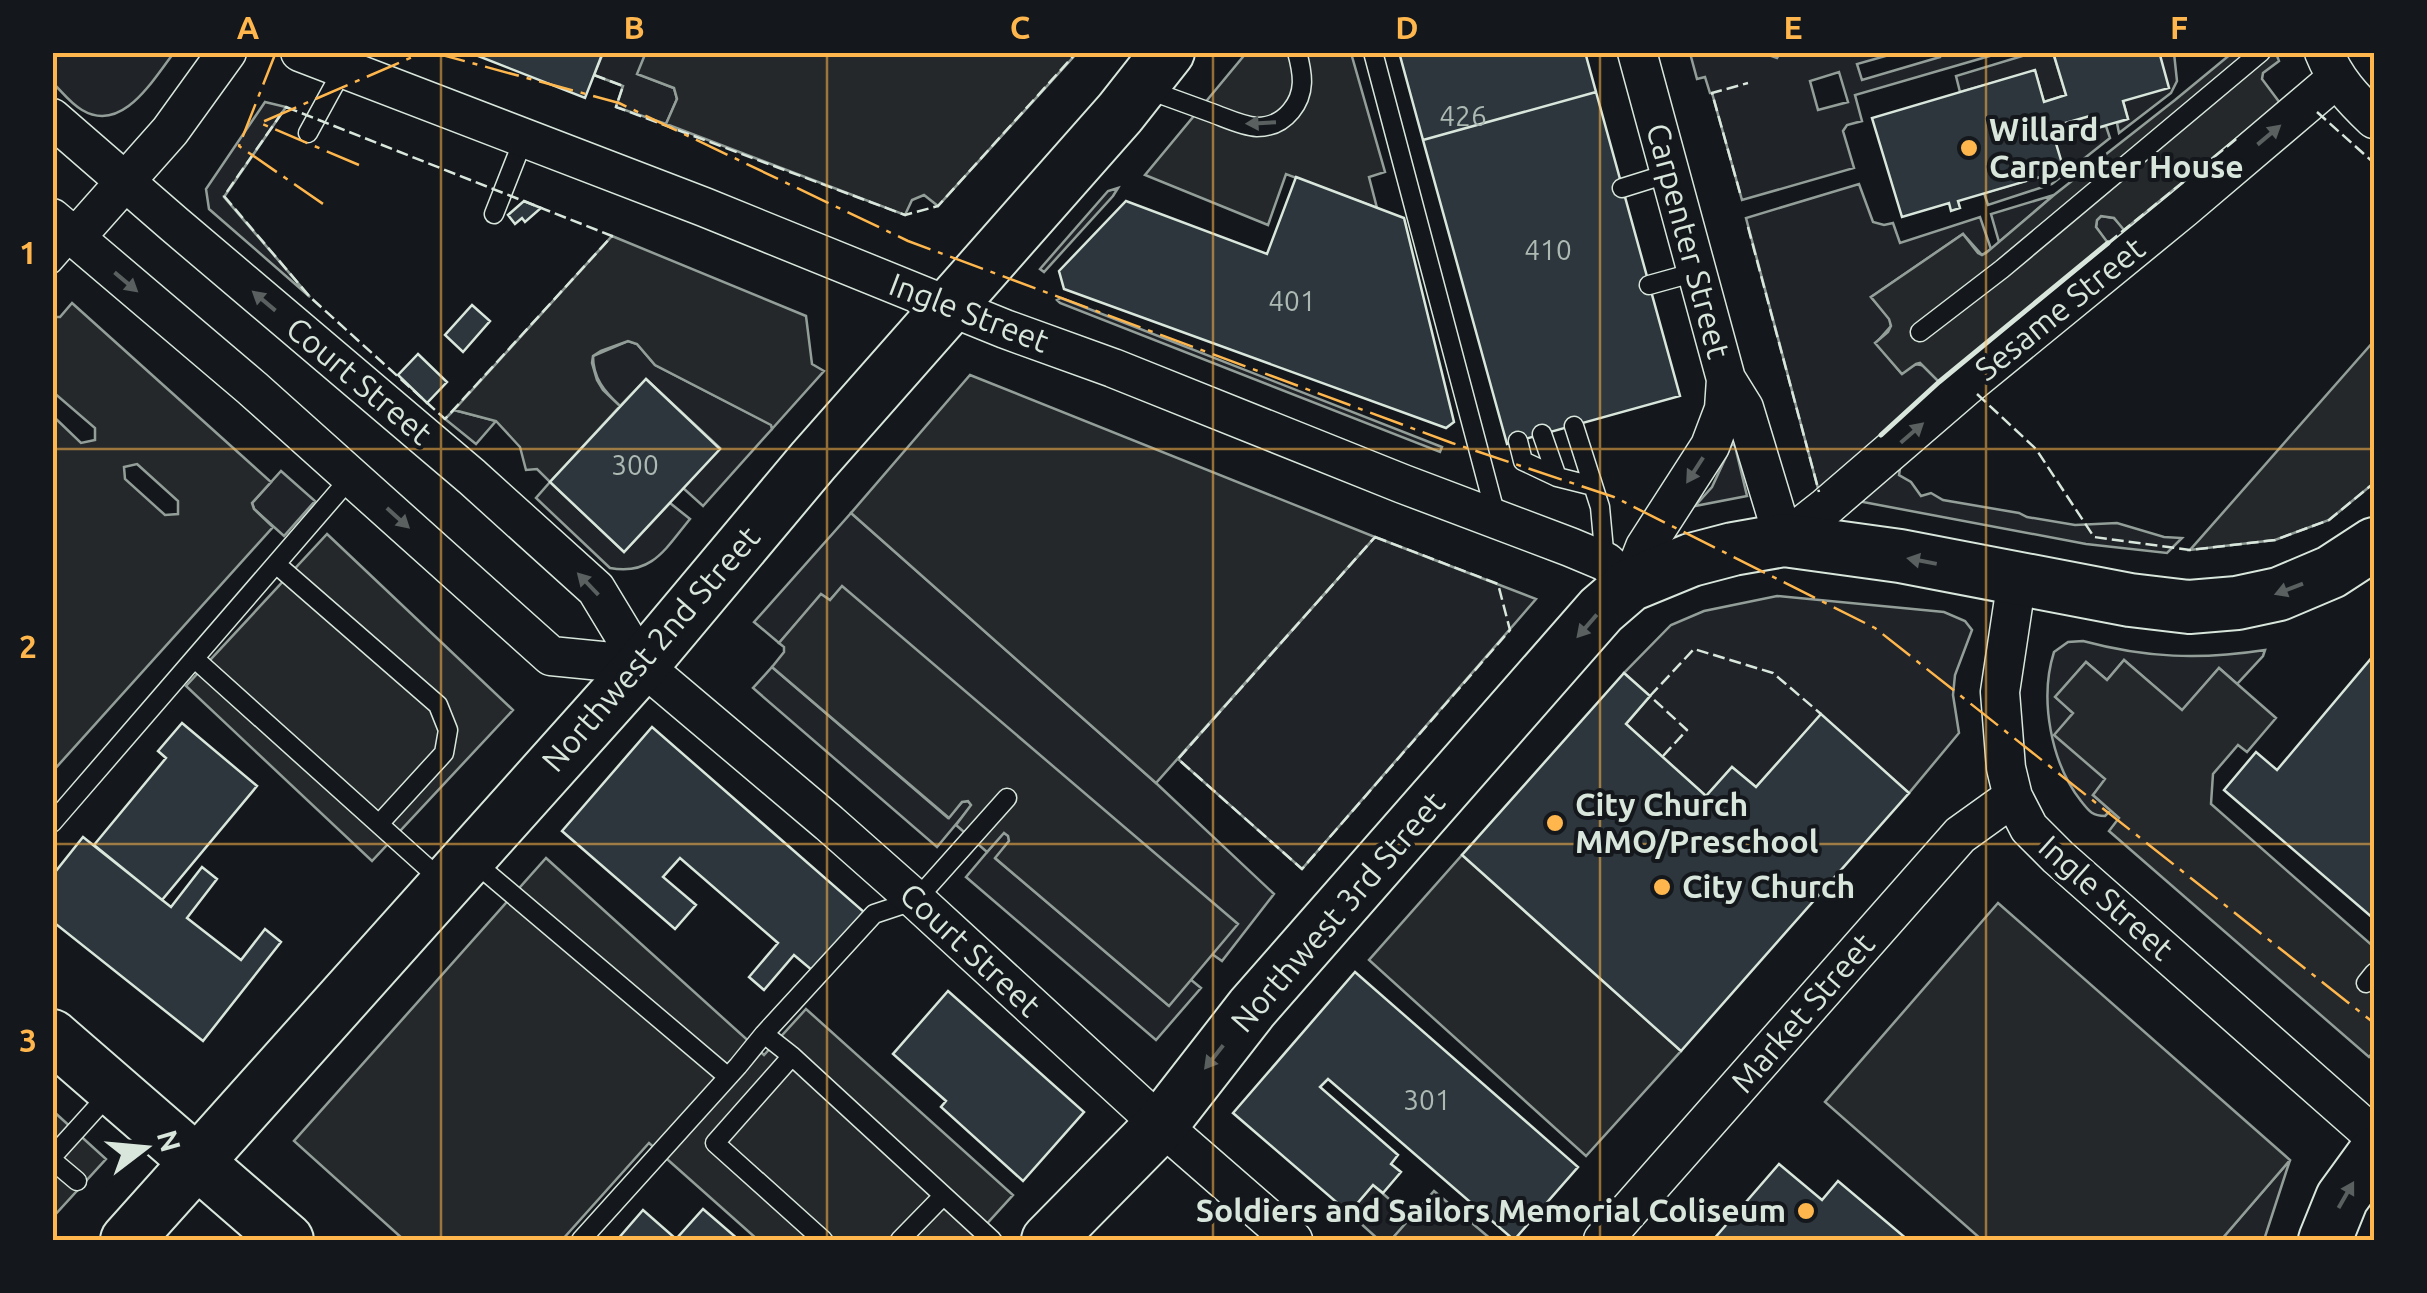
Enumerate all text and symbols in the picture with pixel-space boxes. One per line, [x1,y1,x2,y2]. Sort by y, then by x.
text: A [237,9,260,45]
text: B [623,9,645,45]
text: C [1010,9,1030,45]
text: D [1395,9,1419,45]
text: E [1783,9,1803,45]
text: F [2170,9,2188,45]
house number: 426 [1439,100,1487,131]
place label: Willard Carpenter House [1989,111,2244,184]
one-way arrow [1245,115,1276,131]
street label: Carpenter Street [1640,119,1738,363]
one-way arrow [2257,125,2282,147]
marker: Willard Carpenter House [1958,137,1980,159]
street label: Sesame Street [1968,229,2151,387]
text: 1 [19,234,37,270]
house number: 410 [1524,234,1572,265]
street label: Ingle Street [885,265,1054,359]
one-way arrow [114,270,139,292]
house number: 401 [1268,285,1316,316]
one-way arrow [252,291,277,313]
street label: Court Street [280,309,440,451]
one-way arrow [1899,422,1924,444]
house number: 300 [611,449,659,480]
one-way arrow [1686,456,1704,484]
one-way arrow [385,507,410,529]
street label: Northwest 2nd Street [534,518,767,778]
one-way arrow [1906,552,1937,568]
one-way arrow [577,572,600,596]
one-way arrow [2273,582,2303,598]
one-way arrow [1577,613,1599,638]
text: 2 [19,628,37,664]
street label: Northwest 3rd Street [1223,784,1452,1039]
place label: City Church MMO/Preschool [1575,786,1819,859]
marker: City Church MMO/Preschool [1544,812,1566,834]
street label: Ingle Street [2032,828,2181,967]
place label: City Church [1682,868,1855,904]
street label: Court Street [893,875,1048,1023]
marker: City Church [1651,876,1673,898]
street label: Market Street [1723,925,1881,1099]
text: 3 [19,1022,37,1058]
one-way arrow [1204,1044,1225,1070]
house number: 301 [1403,1084,1451,1115]
north arrow [95,1098,195,1198]
text: N [152,1127,187,1155]
one-way arrow [2336,1181,2354,1209]
place label: Soldiers and Sailors Memorial Coliseum [1196,1192,1786,1228]
marker: Soldiers and Sailors Memorial Coliseum [1795,1200,1817,1222]

